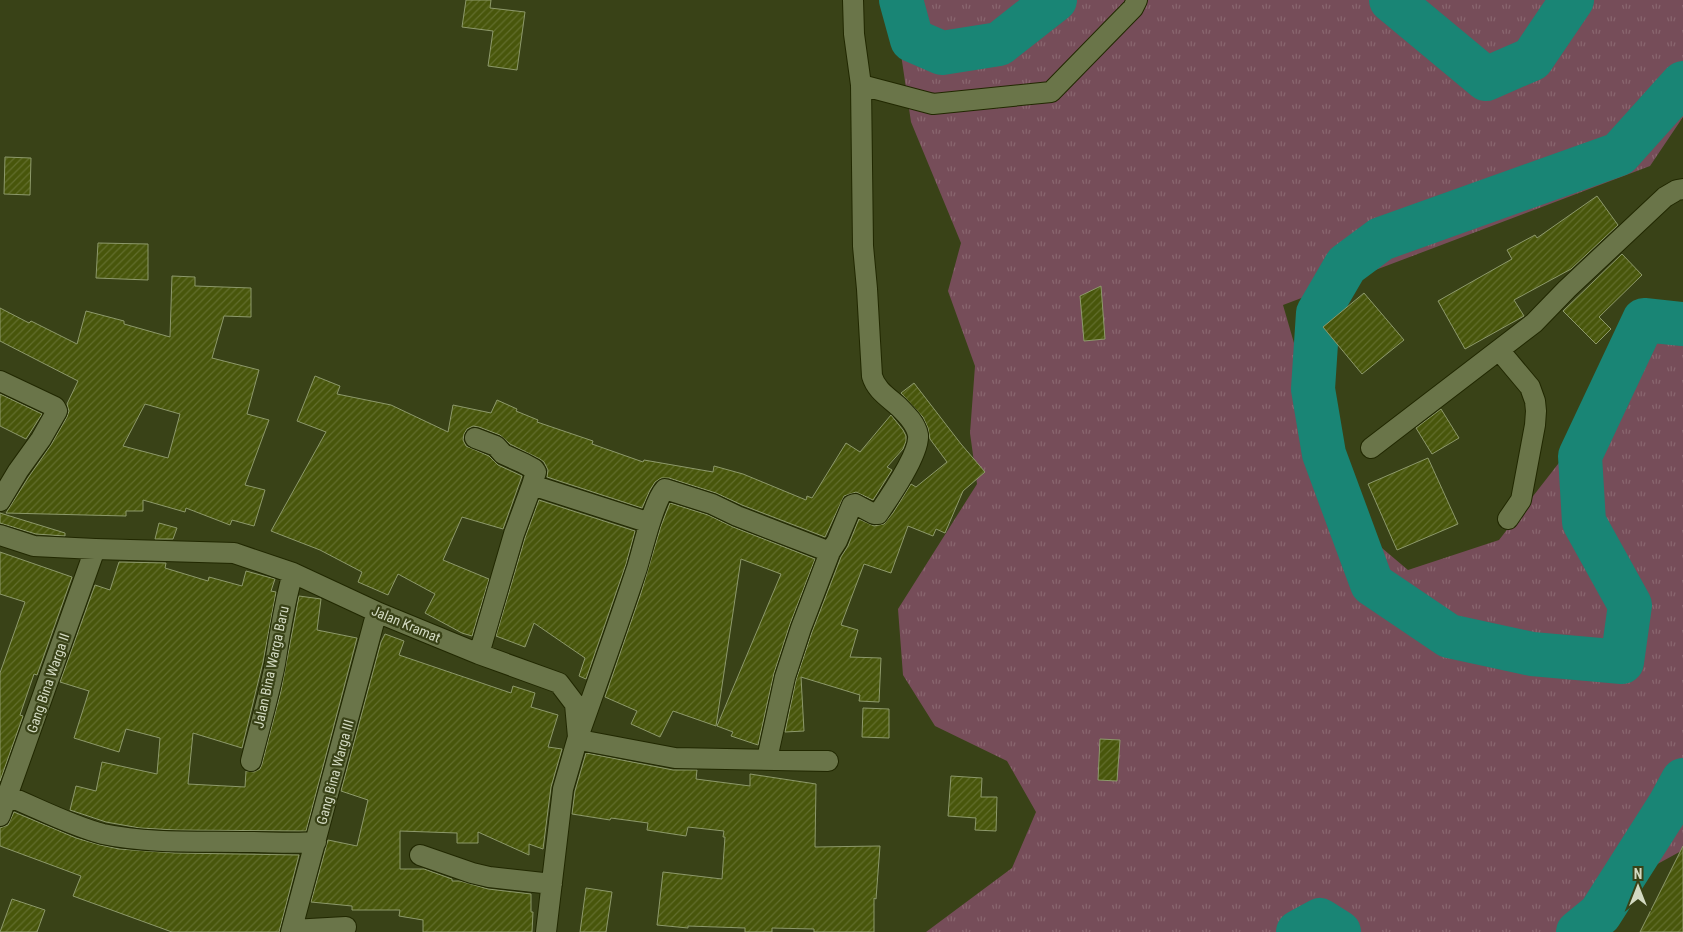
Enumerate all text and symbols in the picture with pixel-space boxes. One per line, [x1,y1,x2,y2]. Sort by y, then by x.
street label: Jalan Kramat [369,602,443,646]
street label: Jalan Bina Warga Baru [250,604,292,730]
street label: Gang Bina Warga II [23,631,73,735]
street label: Gang Bina Warga III [313,718,357,826]
north arrow [1613,862,1663,912]
text: N [1634,866,1642,882]

